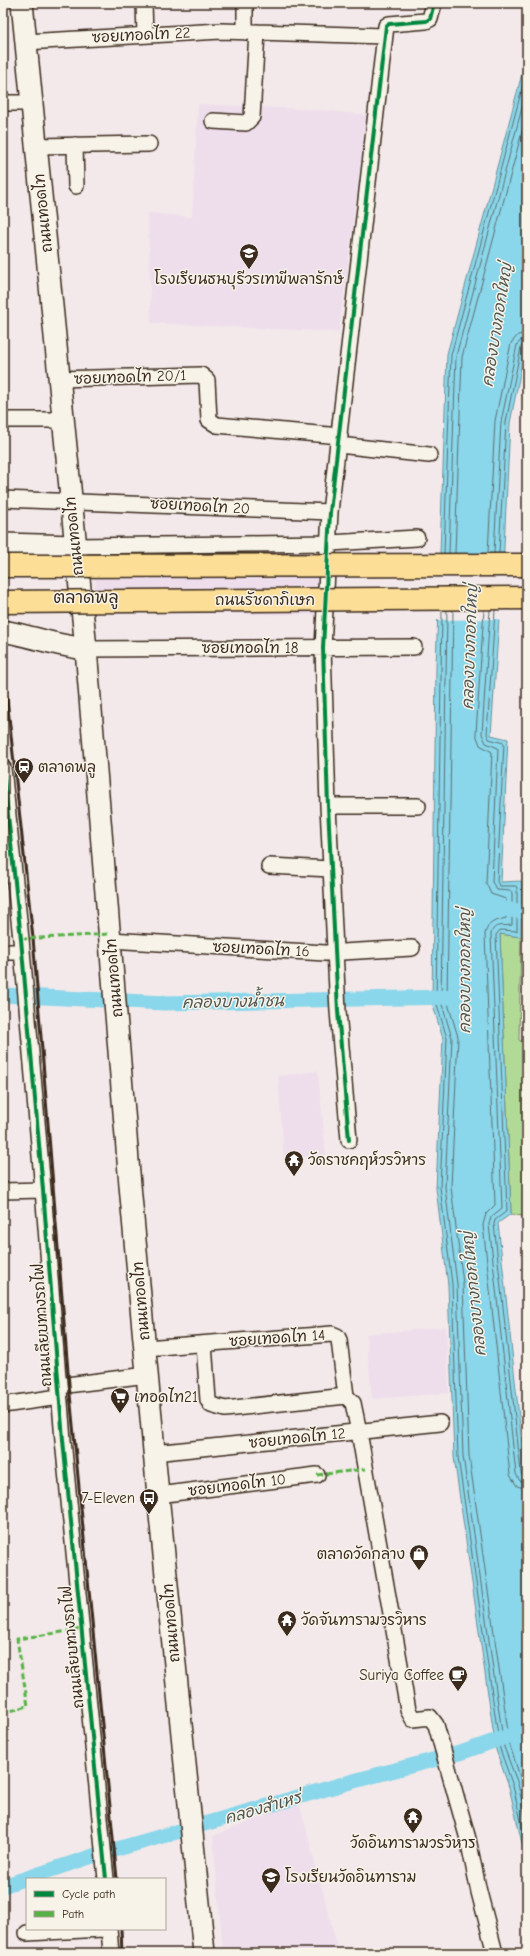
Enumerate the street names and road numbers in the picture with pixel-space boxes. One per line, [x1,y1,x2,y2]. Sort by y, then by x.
street label: ซอยเทอดไท 22 [91,22,191,47]
street label: ถนนเทอดไท [29,173,56,253]
street label: ซอยเทอดไท 20/1 [73,365,187,388]
street label: ซอยเทอดไท 20 [150,493,251,518]
street label: ถนนเทอดไท [60,496,87,576]
street label: ถนนรัชดาภิเษก [215,591,315,609]
street label: ซอยเทอดไท 18 [202,638,298,657]
street label: ซอยเทอดไท 16 [212,936,310,961]
street label: ถนนเทอดไท [101,938,126,1018]
street label: ถนนเทอดไท [128,1261,153,1341]
street label: ถนนเลียบทางรถไฟ [28,1263,55,1387]
street label: ซอยเทอดไท 14 [228,1325,326,1350]
street label: ซอยเทอดไท 12 [248,1423,346,1452]
street label: ซอยเทอดไท 10 [187,1469,287,1500]
street label: ถนนเทอดไท [158,1583,183,1663]
street label: ถนนเลียบทางรถไฟ [56,1584,87,1710]

